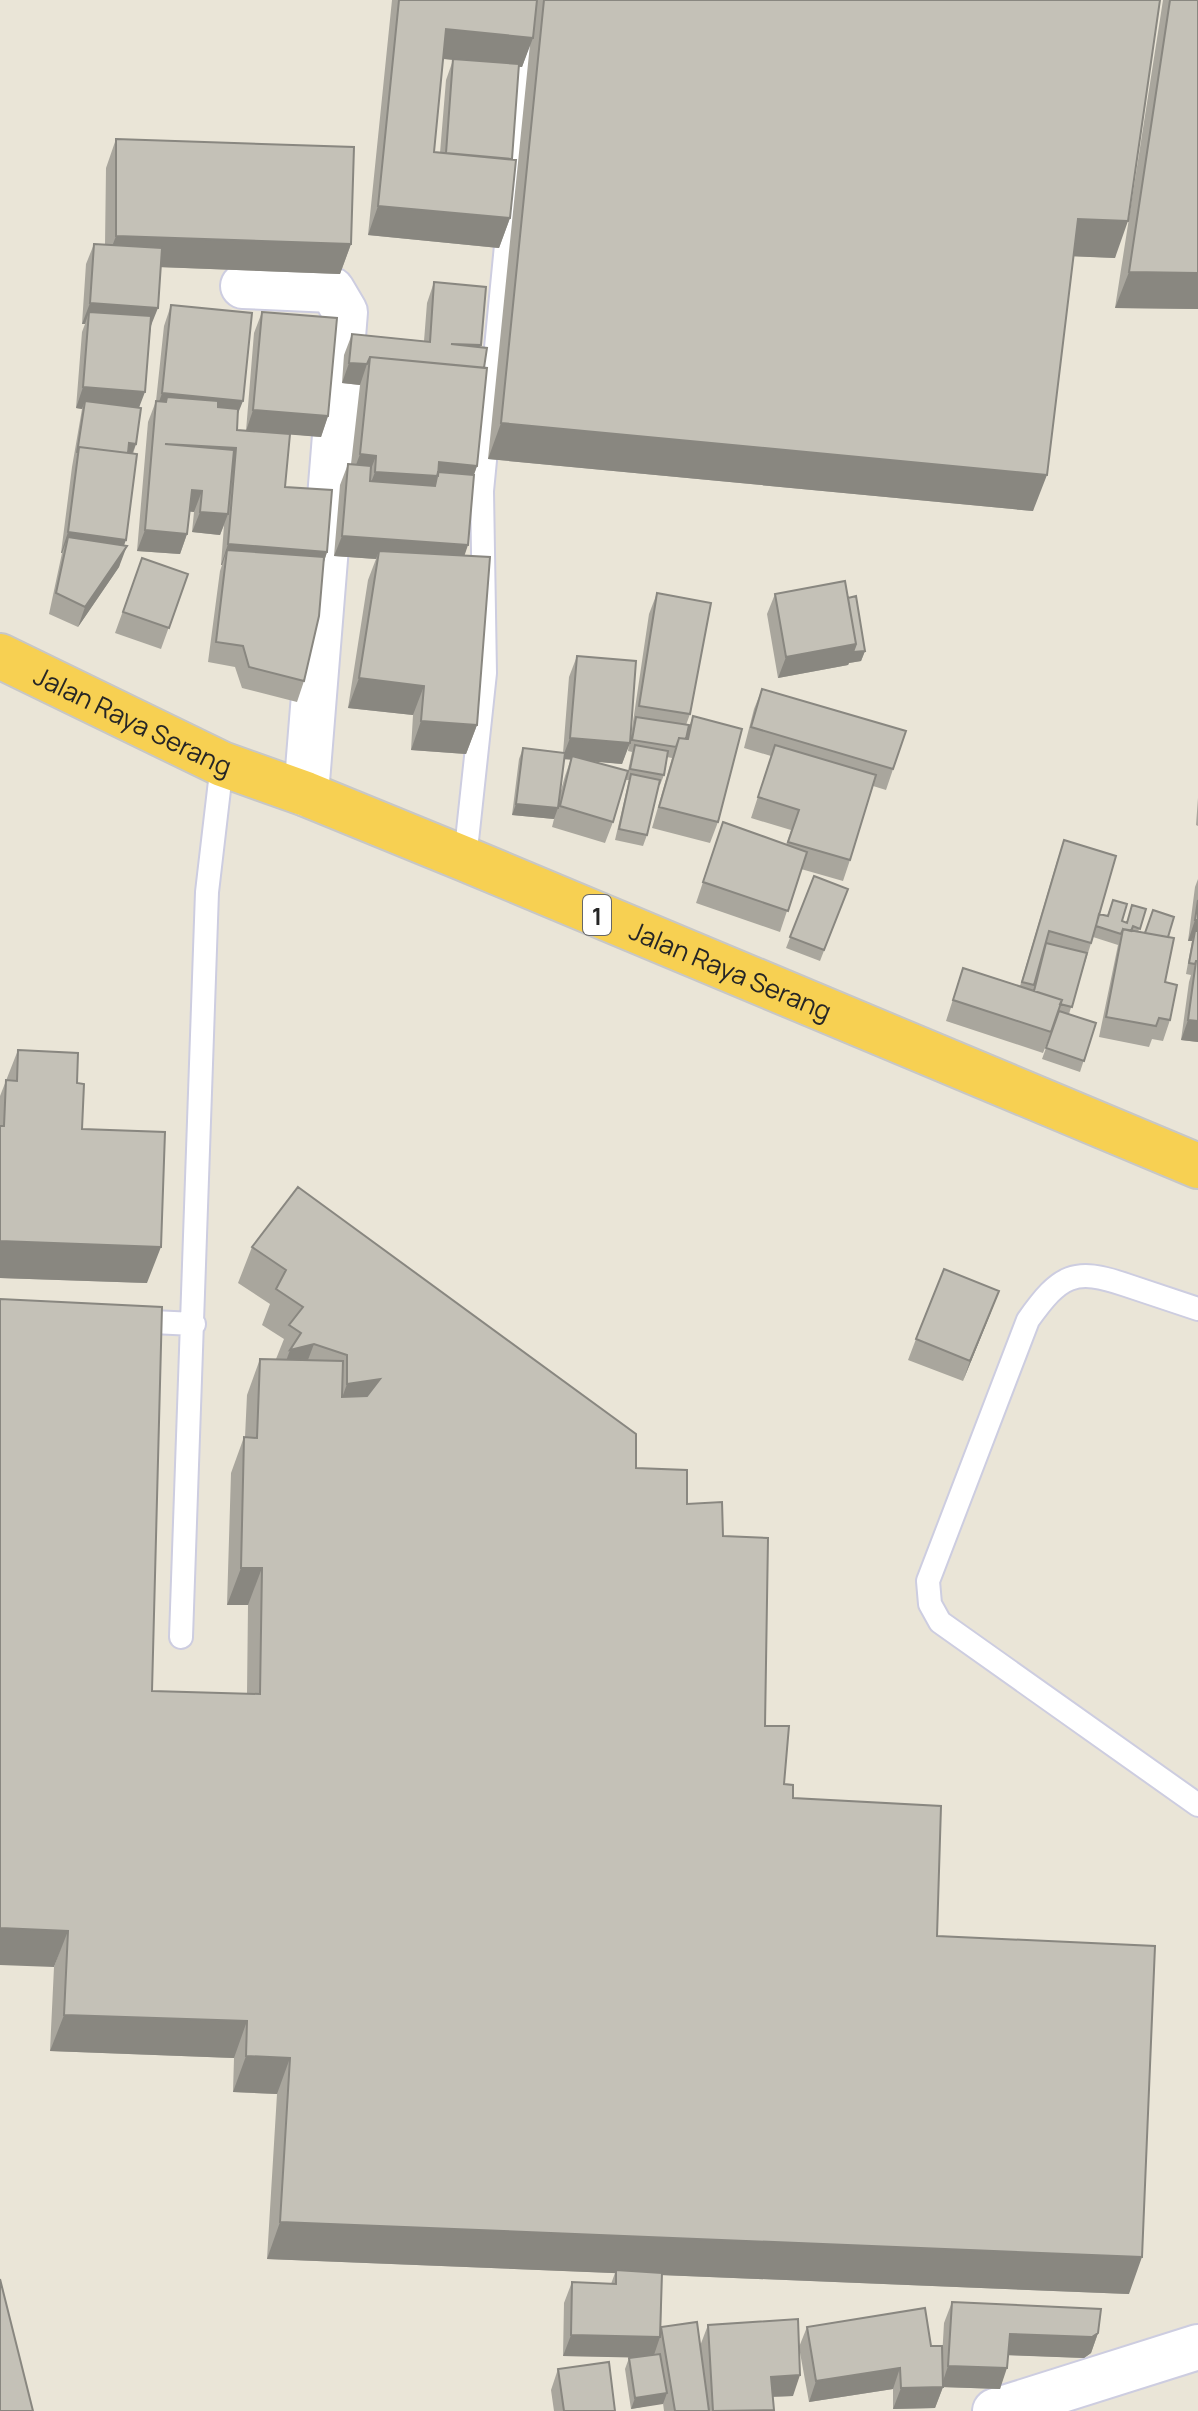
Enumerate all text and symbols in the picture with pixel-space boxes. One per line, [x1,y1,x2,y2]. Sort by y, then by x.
street label: Jalan Raya Serang [28,657,237,784]
road number: 1 [583,895,611,935]
street label: Jalan Raya Serang [624,912,837,1029]

